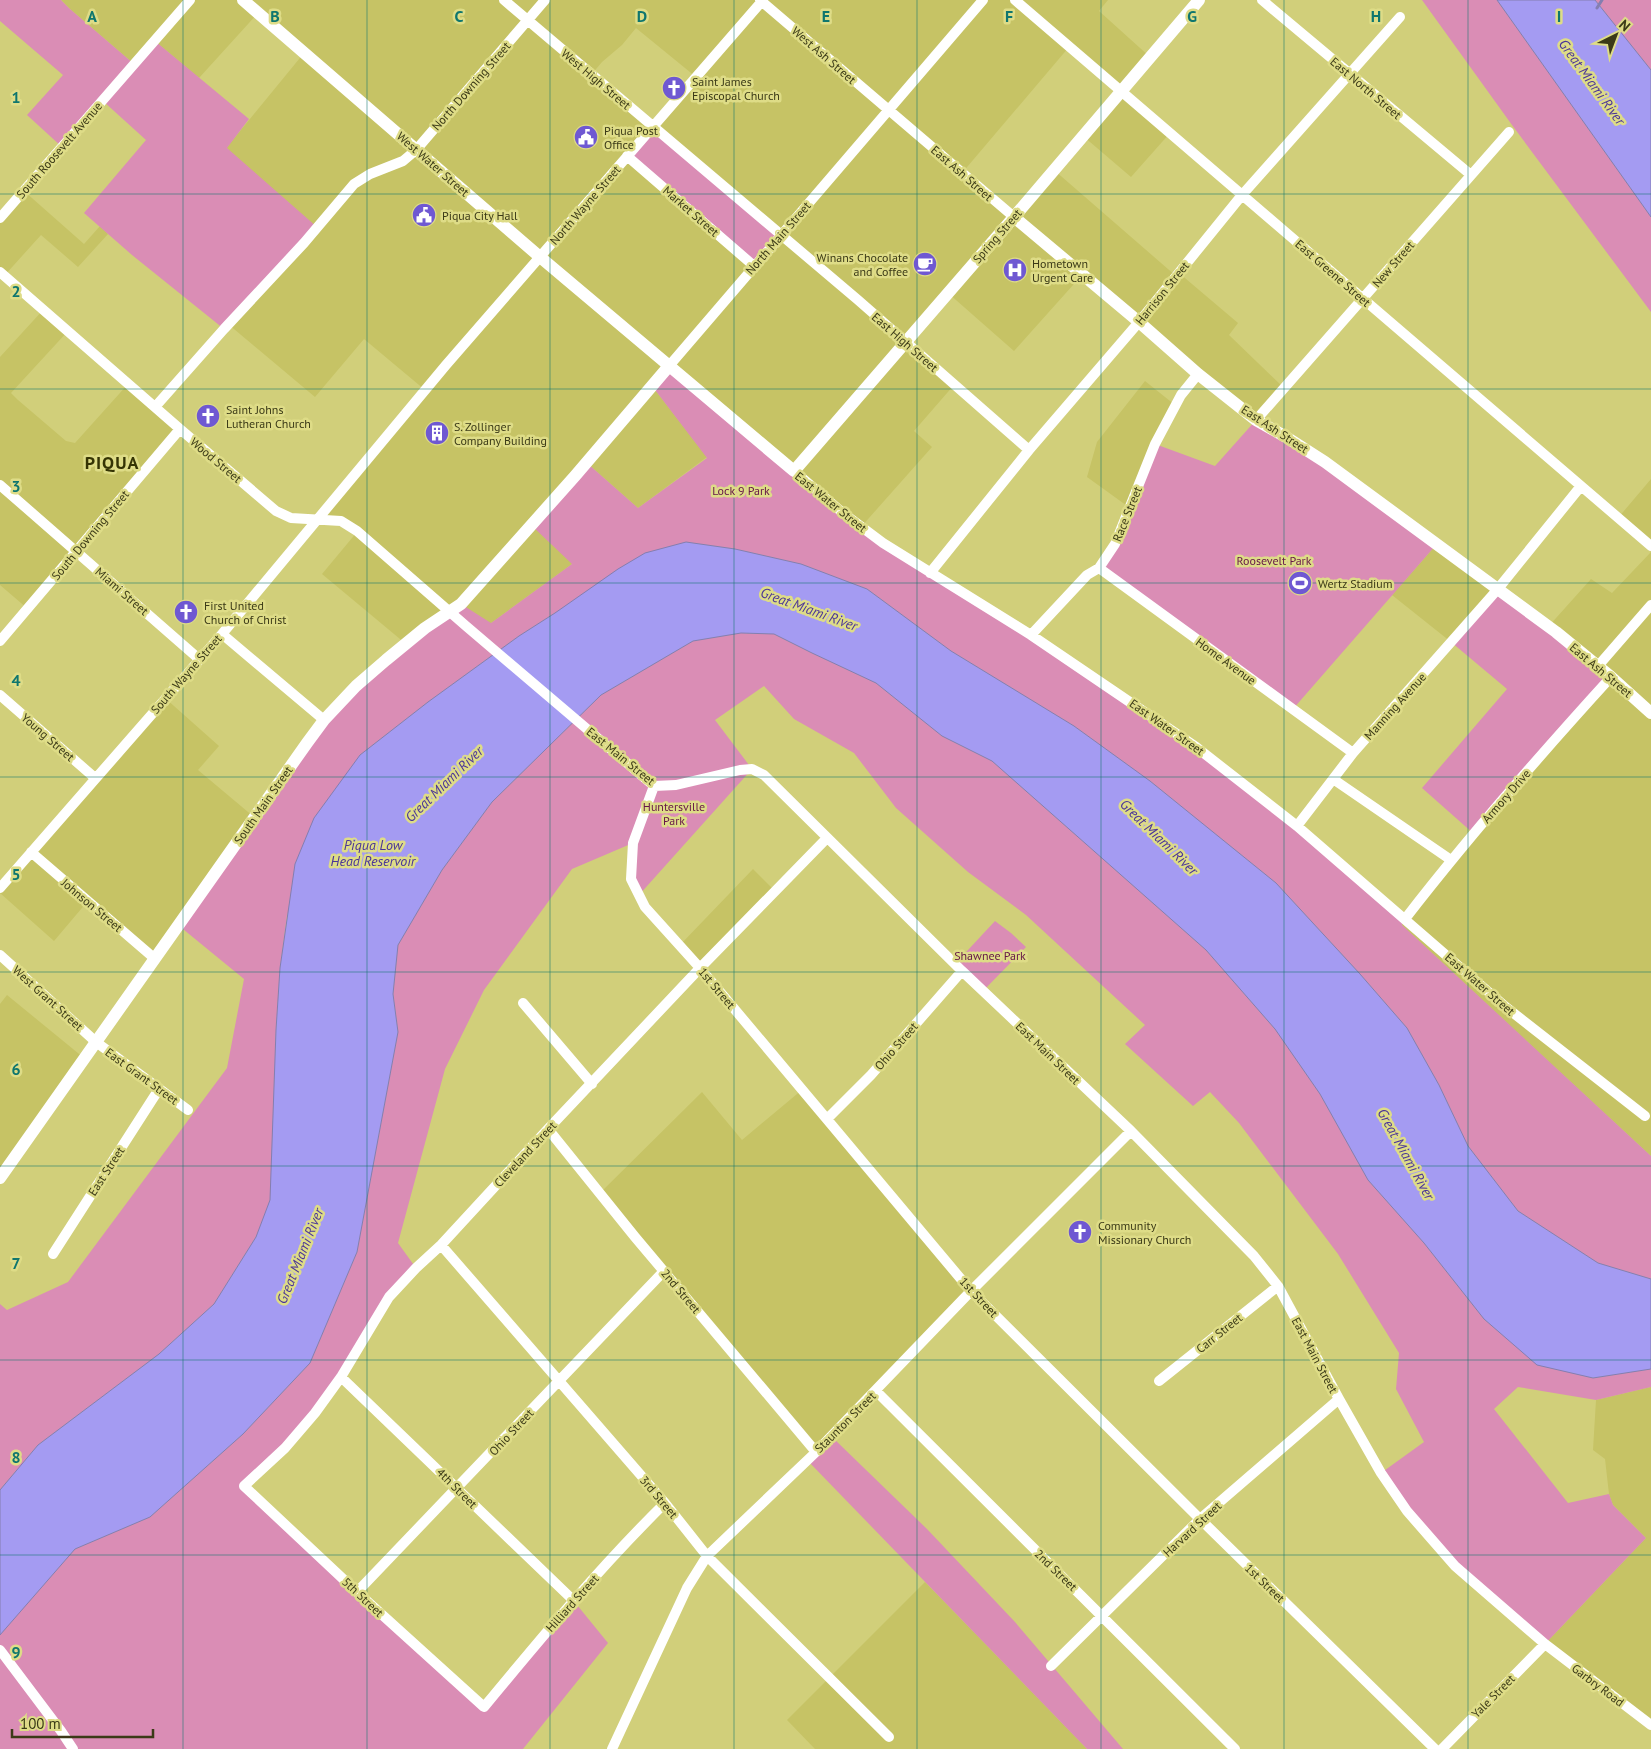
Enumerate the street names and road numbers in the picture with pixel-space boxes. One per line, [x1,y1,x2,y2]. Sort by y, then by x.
street label: West Ash Street [789,23,859,87]
street label: North Downing Street [428,39,514,133]
street label: West High Street [558,46,634,112]
street label: East North Street [1327,54,1405,122]
street label: South Roosevelt Avenue [13,99,105,201]
street label: West Water Street [394,128,472,200]
street label: East Ash Street [928,142,996,204]
street label: North Wayne Street [547,162,623,248]
street label: Market Street [660,183,722,239]
street label: North Main Street [742,198,814,278]
street label: Spring Street [969,206,1025,266]
street label: East Greene Street [1292,236,1374,310]
street label: New Street [1369,238,1417,290]
street label: Harrison Street [1132,258,1192,328]
street label: East High Street [869,309,941,375]
street label: East Ash Street [1239,402,1311,456]
street label: Wood Street [187,434,245,486]
street label: East Water Street [792,469,870,535]
street label: Race Street [1109,484,1145,544]
street label: South Downing Street [48,487,132,583]
street label: Miami Street [92,564,152,618]
street label: South Wayne Street [147,631,225,717]
street label: Home Avenue [1193,634,1259,688]
street label: East Ash Street [1567,640,1635,700]
street label: Manning Avenue [1361,669,1429,743]
street label: East Water Street [1127,696,1207,758]
street label: Young Street [18,710,78,764]
street label: East Main Street [584,724,658,788]
street label: South Main Street [230,763,296,847]
street label: Armory Drive [1478,766,1534,826]
street label: Johnson Street [58,875,126,935]
street label: East Water Street [1442,950,1518,1018]
street label: West Grant Street [10,962,86,1034]
street label: 1st Street [695,964,739,1012]
street label: East Main Street [1013,1018,1083,1088]
street label: Ohio Street [871,1019,921,1073]
street label: East Grant Street [103,1044,181,1108]
street label: Cleveland Street [491,1118,559,1190]
street label: East Street [85,1144,127,1198]
street label: 2nd Street [658,1266,704,1316]
street label: 1st Street [957,1274,1001,1320]
street label: Carr Street [1193,1310,1245,1356]
street label: East Main Street [1289,1314,1341,1396]
street label: Staunton Street [811,1388,879,1456]
street label: Ohio Street [486,1406,536,1458]
street label: 4th Street [434,1465,480,1511]
street label: 3rd Street [637,1473,681,1521]
street label: Harvard Street [1160,1498,1224,1560]
street label: 2nd Street [1032,1546,1080,1594]
street label: 1st Street [1242,1560,1288,1606]
street label: Hilliard Street [542,1571,602,1635]
street label: 5th Street [339,1574,387,1620]
street label: Garbry Road [1569,1660,1627,1710]
street label: Yale Street [1468,1671,1518,1721]

